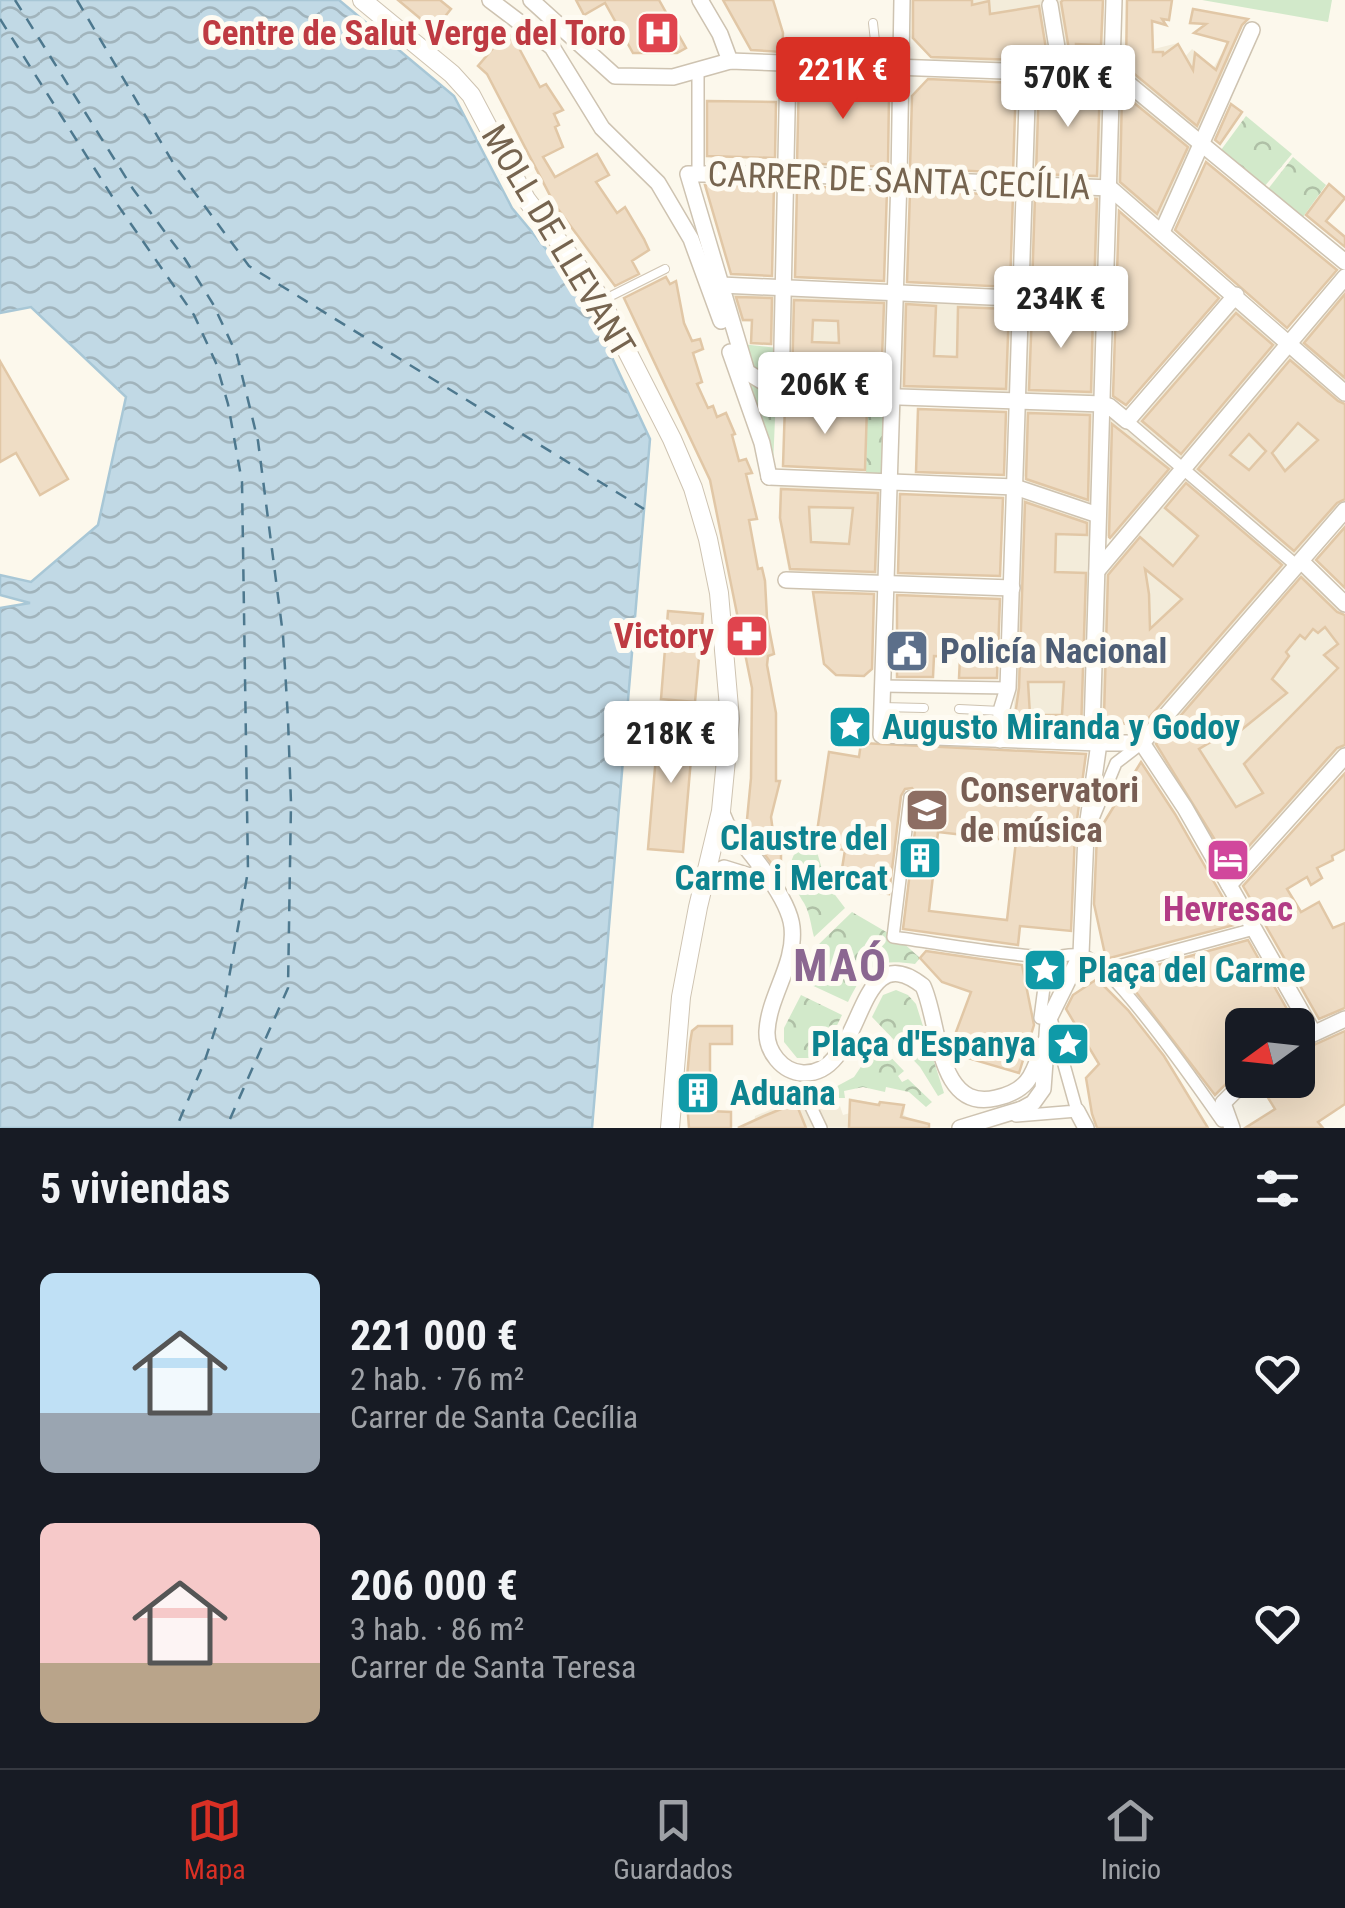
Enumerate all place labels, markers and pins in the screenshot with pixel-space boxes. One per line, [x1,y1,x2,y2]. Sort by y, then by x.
hospital icon: Centre de Salut Verge del Toro [635,10,681,56]
place label: Centre de Salut Verge del Toro [202,13,626,54]
pin: 221K € [762,37,924,122]
pin: 570K € [987,45,1149,130]
pin: 234K € [980,266,1142,351]
pin: 206K € [744,352,906,437]
pharmacy icon: Victory [724,613,770,659]
place label: Victory [614,616,714,657]
public building icon: Policía Nacional [884,628,930,674]
place label: Policía Nacional [940,631,1167,672]
pin: 218K € [590,701,752,786]
place icon: Augusto Miranda y Godoy [827,704,873,750]
place label: Augusto Miranda y Godoy [882,707,1240,748]
place label: Conservatori de música [960,770,1139,851]
school or university icon: Conservatori de música [904,787,950,833]
place label: Claustre del Carme i Mercat [674,818,888,899]
building icon: Claustre del Carme i Mercat [897,835,943,881]
hotel icon: Hevresac [1205,837,1251,883]
place label: Hevresac [1163,889,1293,930]
place icon: Plaça del Carme [1022,947,1068,993]
place label: Plaça del Carme [1078,950,1306,991]
place icon: Plaça d'Espanya [1045,1021,1091,1067]
place label: Plaça d'Espanya [811,1024,1036,1065]
building icon: Aduana [675,1070,721,1116]
place label: Aduana [730,1073,836,1114]

